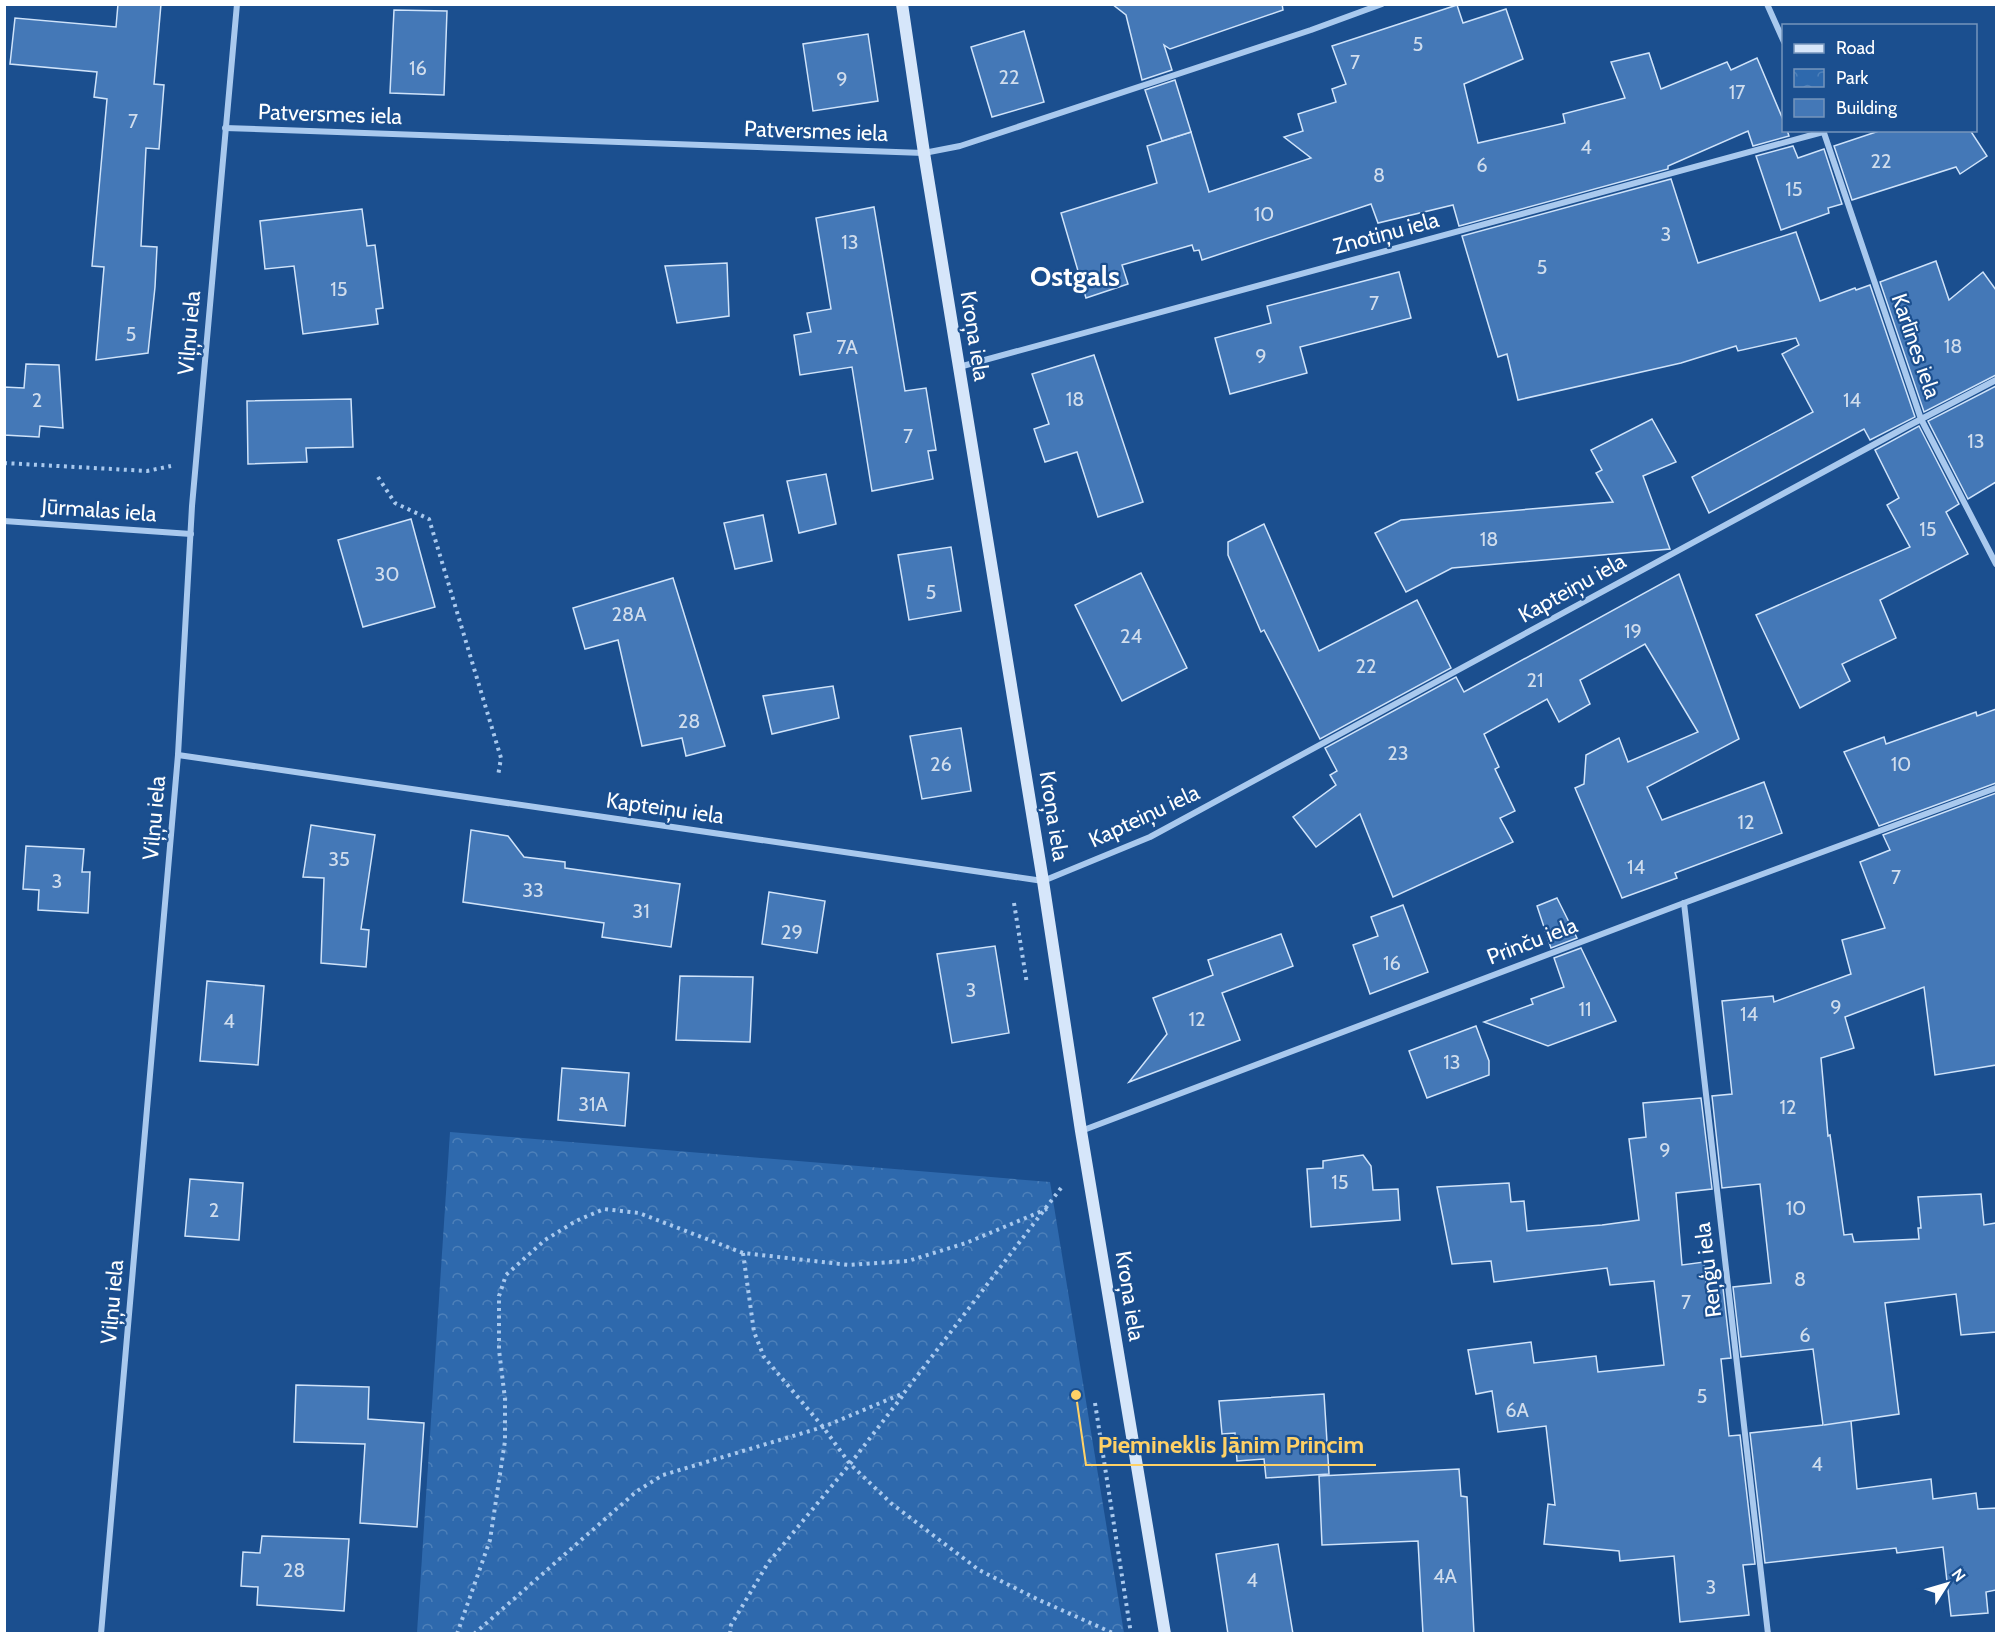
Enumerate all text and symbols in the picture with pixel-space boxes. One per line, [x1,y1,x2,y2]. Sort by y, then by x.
legend [1782,24,1977,132]
house number: 5 [1413,32,1423,56]
text: Road [1836,37,1875,59]
house number: 7 [1350,50,1360,74]
house number: 16 [409,56,427,80]
house number: 22 [999,65,1019,89]
house number: 9 [836,67,848,91]
text: Park [1836,67,1869,89]
house number: 17 [1729,80,1745,104]
text: Building [1836,97,1898,119]
street label: Patversmes iela [257,98,403,130]
house number: 7 [128,109,138,133]
street label: Patversmes iela [743,115,889,147]
house number: 4 [1580,135,1592,159]
house number: 22 [1871,149,1891,173]
house number: 6 [1476,153,1488,177]
house number: 8 [1373,163,1385,187]
house number: 15 [1785,177,1803,201]
house number: 10 [1254,202,1274,226]
street label: Znotiņu iela [1330,206,1443,261]
house number: 3 [1661,222,1671,246]
house number: 13 [841,230,859,254]
house number: 5 [1537,255,1547,279]
district label: Ostgals [1030,259,1120,293]
house number: 15 [330,277,348,301]
street label: Viļņu iela [172,289,207,376]
street label: Kroņa iela [954,289,995,383]
street label: Karlīnes iela [1885,290,1947,402]
house number: 7 [1369,291,1379,315]
house number: 5 [126,322,136,346]
house number: 18 [1944,334,1962,358]
house number: 7A [836,335,858,359]
house number: 9 [1255,344,1267,368]
house number: 18 [1066,387,1084,411]
house number: 2 [32,388,42,412]
house number: 14 [1843,388,1861,412]
house number: 7 [903,424,913,448]
house number: 13 [1967,429,1985,453]
street label: Jūrmalas iela [39,492,158,528]
house number: 15 [1919,517,1937,541]
house number: 18 [1480,527,1498,551]
street label: Kapteiņu iela [1513,547,1631,629]
house number: 30 [375,562,399,586]
house number: 5 [926,580,936,604]
house number: 28A [612,602,647,626]
house number: 19 [1624,619,1642,643]
house number: 24 [1120,624,1142,648]
house number: 22 [1356,654,1376,678]
house number: 21 [1527,668,1544,692]
house number: 28 [678,709,700,733]
house number: 23 [1387,741,1409,765]
house number: 26 [930,752,952,776]
house number: 10 [1891,752,1911,776]
street label: Kroņa iela [1033,769,1074,863]
street label: Viļņu iela [137,774,172,861]
street label: Kapteiņu iela [1084,778,1204,854]
street label: Kapteiņu iela [604,786,726,831]
house number: 12 [1738,810,1755,834]
house number: 35 [328,847,350,871]
house number: 14 [1627,855,1645,879]
house number: 7 [1891,865,1901,889]
house number: 3 [52,869,62,893]
house number: 33 [522,878,544,902]
house number: 31 [632,899,650,923]
street label: Prinču iela [1483,911,1581,971]
house number: 29 [781,920,803,944]
house number: 16 [1383,951,1401,975]
house number: 3 [966,978,976,1002]
house number: 9 [1830,995,1842,1019]
house number: 11 [1578,997,1592,1021]
house number: 14 [1740,1002,1758,1026]
house number: 12 [1189,1007,1206,1031]
house number: 4 [223,1009,235,1033]
house number: 13 [1443,1050,1461,1074]
house number: 31A [578,1092,609,1116]
house number: 12 [1780,1095,1797,1119]
house number: 9 [1659,1138,1671,1162]
house number: 15 [1331,1170,1349,1194]
house number: 10 [1786,1196,1806,1220]
house number: 2 [209,1198,219,1222]
street label: Reņģu iela [1689,1220,1728,1319]
street label: Kroņa iela [1109,1249,1150,1343]
street label: Viļņu iela [95,1258,130,1345]
house number: 8 [1794,1267,1806,1291]
house number: 7 [1681,1290,1691,1314]
house number: 6 [1799,1323,1811,1347]
house number: 5 [1697,1384,1707,1408]
house number: 6A [1505,1398,1530,1422]
callout: Piemineklis Jānim Princim [1086,1423,1376,1465]
text: Piemineklis Jānim Princim [1098,1430,1364,1459]
house number: 4 [1811,1452,1823,1476]
north arrow [1917,1554,1977,1614]
house number: 28 [283,1558,305,1582]
house number: 4A [1433,1564,1458,1588]
text: N [1948,1565,1970,1586]
house number: 4 [1246,1568,1258,1592]
house number: 3 [1706,1575,1716,1599]

